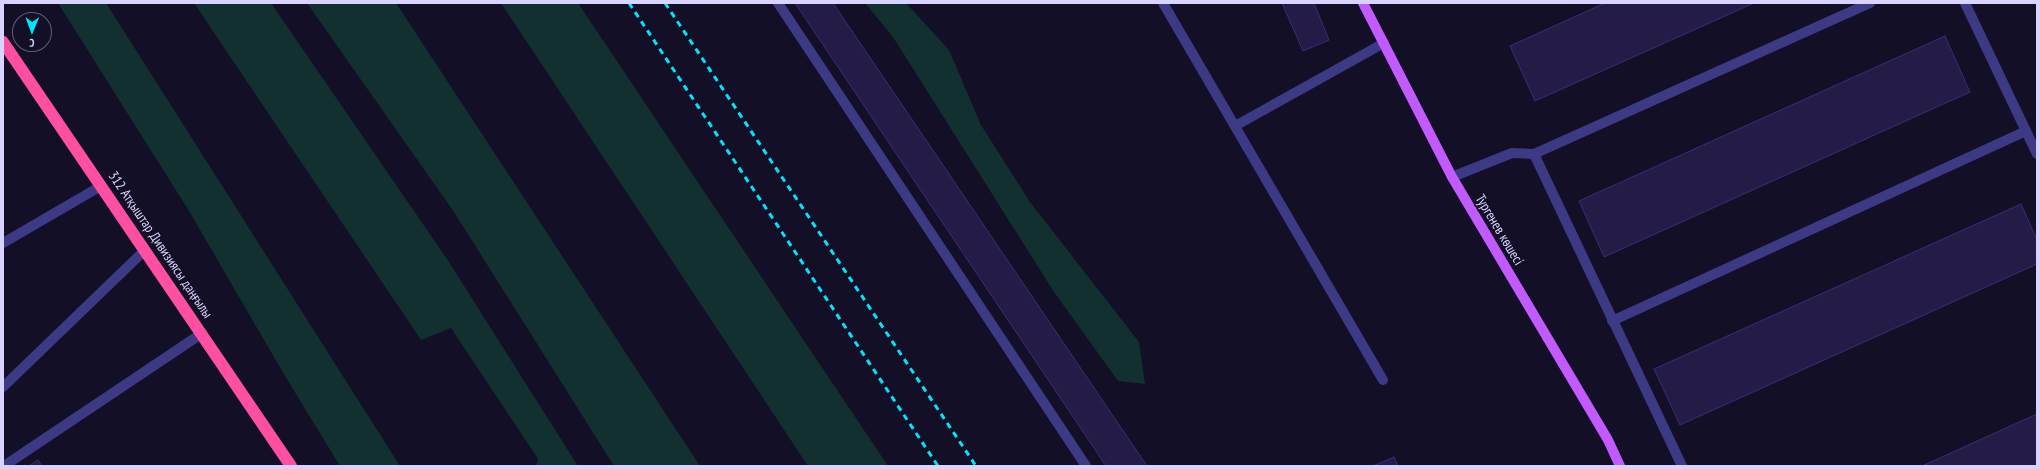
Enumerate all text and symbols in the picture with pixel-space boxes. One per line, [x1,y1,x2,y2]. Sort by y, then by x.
north arrow [12,12,52,52]
text: С [29,36,34,50]
street label: 312 Атқыштар Дивизиясы даңғылы [104,168,216,322]
street label: Тургенев көшесі [1471,191,1527,269]

